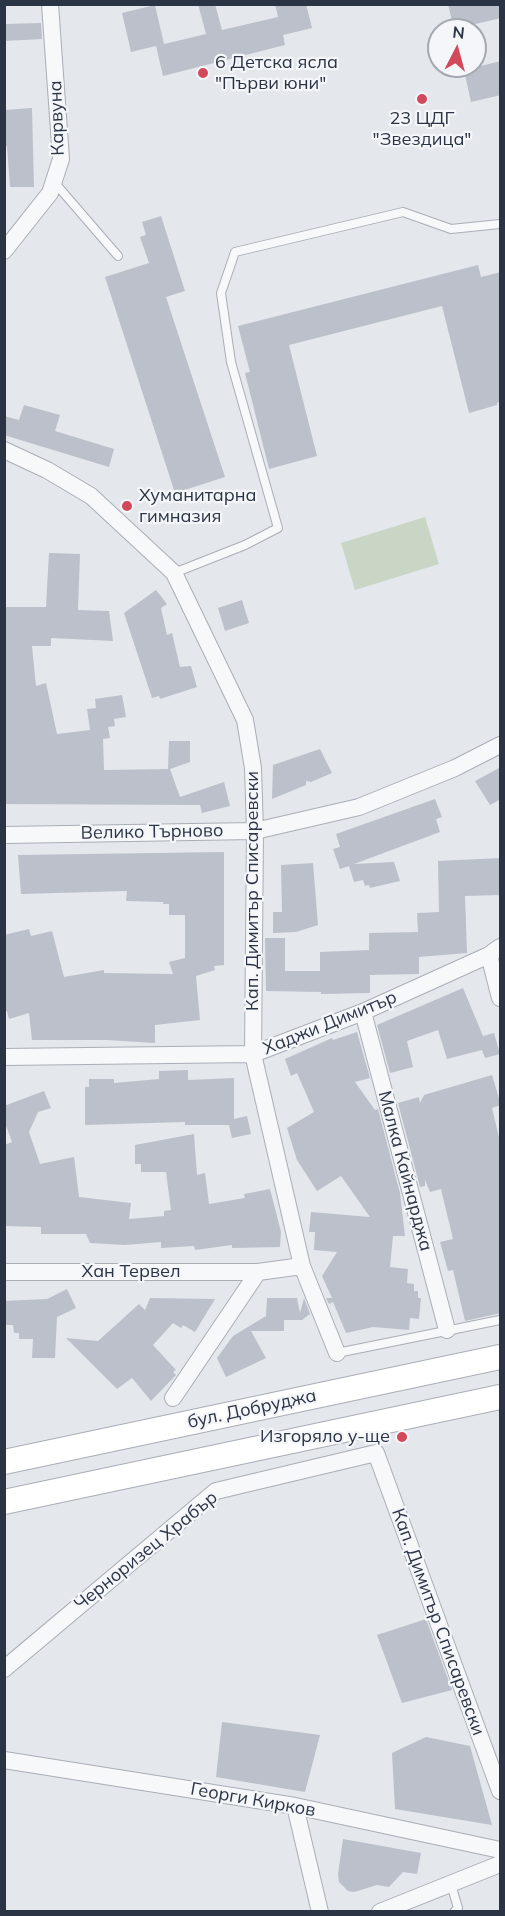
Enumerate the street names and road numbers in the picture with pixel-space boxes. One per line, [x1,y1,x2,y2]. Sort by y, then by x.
street label: Карвуна [45,80,69,156]
street label: Кап. Димитър Списаревски [242,771,264,1011]
street label: Велико Търново [80,820,224,844]
street label: Хаджи Димитър [260,986,400,1060]
street label: Малка Кайнарджа [373,1088,437,1254]
street label: Хан Тервел [81,1261,181,1283]
street label: бул. Добруджа [186,1385,318,1433]
street label: Черноризец Храбър [70,1487,222,1615]
street label: Кап. Димитър Списаревски [387,1506,489,1738]
street label: Георги Кирков [189,1778,317,1822]

